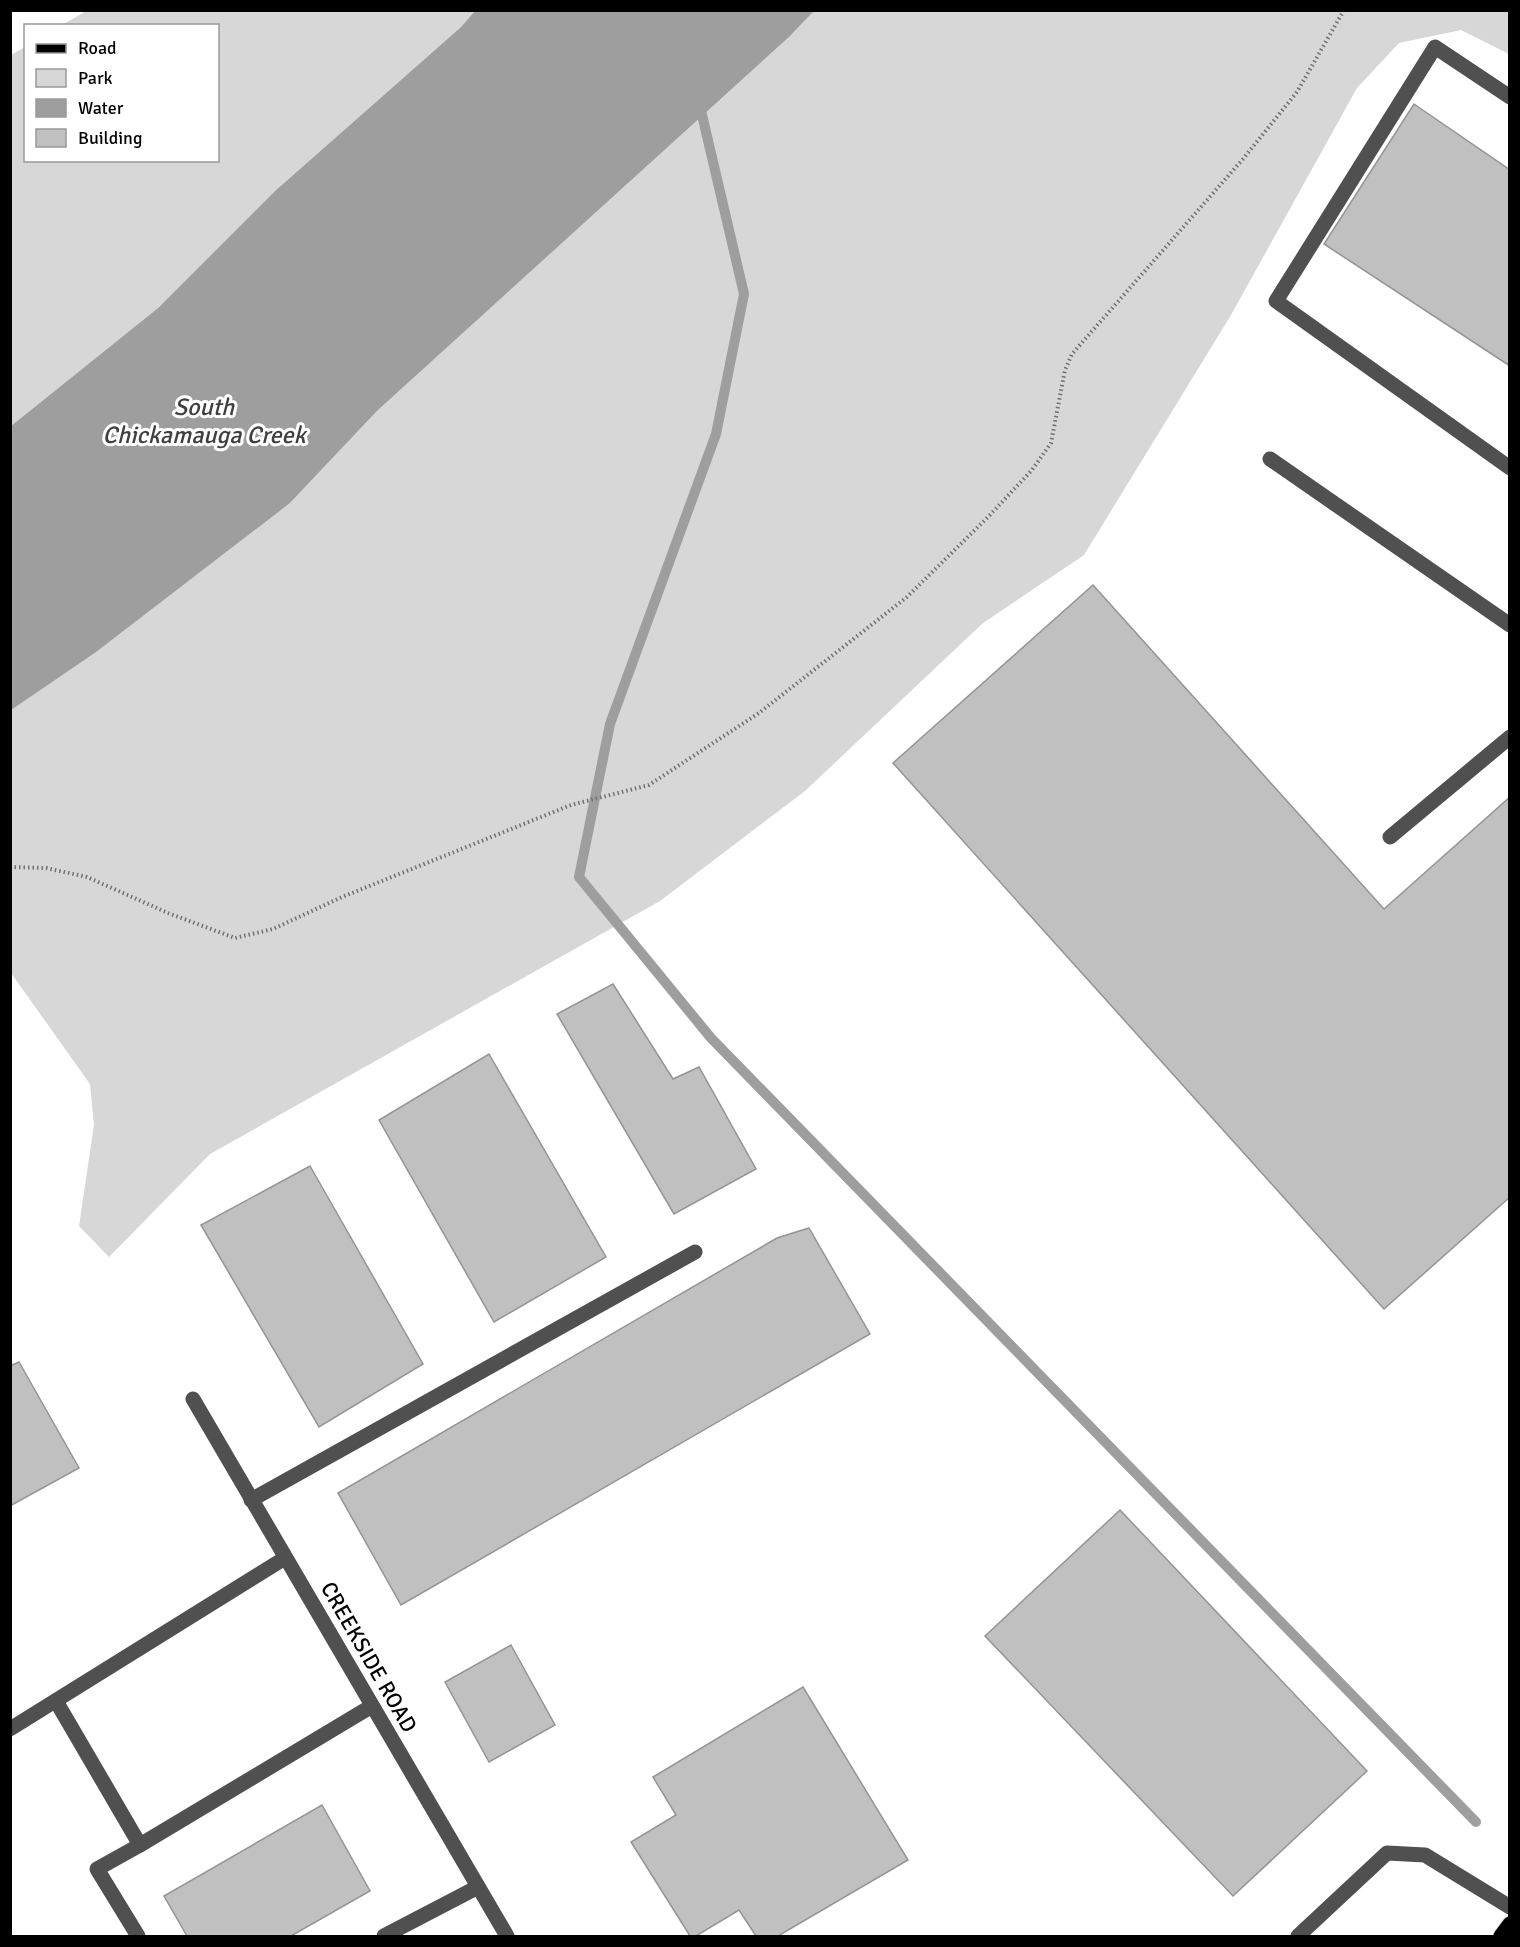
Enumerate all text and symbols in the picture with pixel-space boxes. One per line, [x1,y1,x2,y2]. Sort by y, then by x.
legend [24,24,219,162]
text: Road [78,37,117,59]
text: Park [78,67,113,89]
text: Water [78,97,124,119]
text: Building [78,127,142,149]
water label: South Chickamauga Creek [102,392,308,450]
street label: CREEKSIDE ROAD [315,1577,423,1737]

